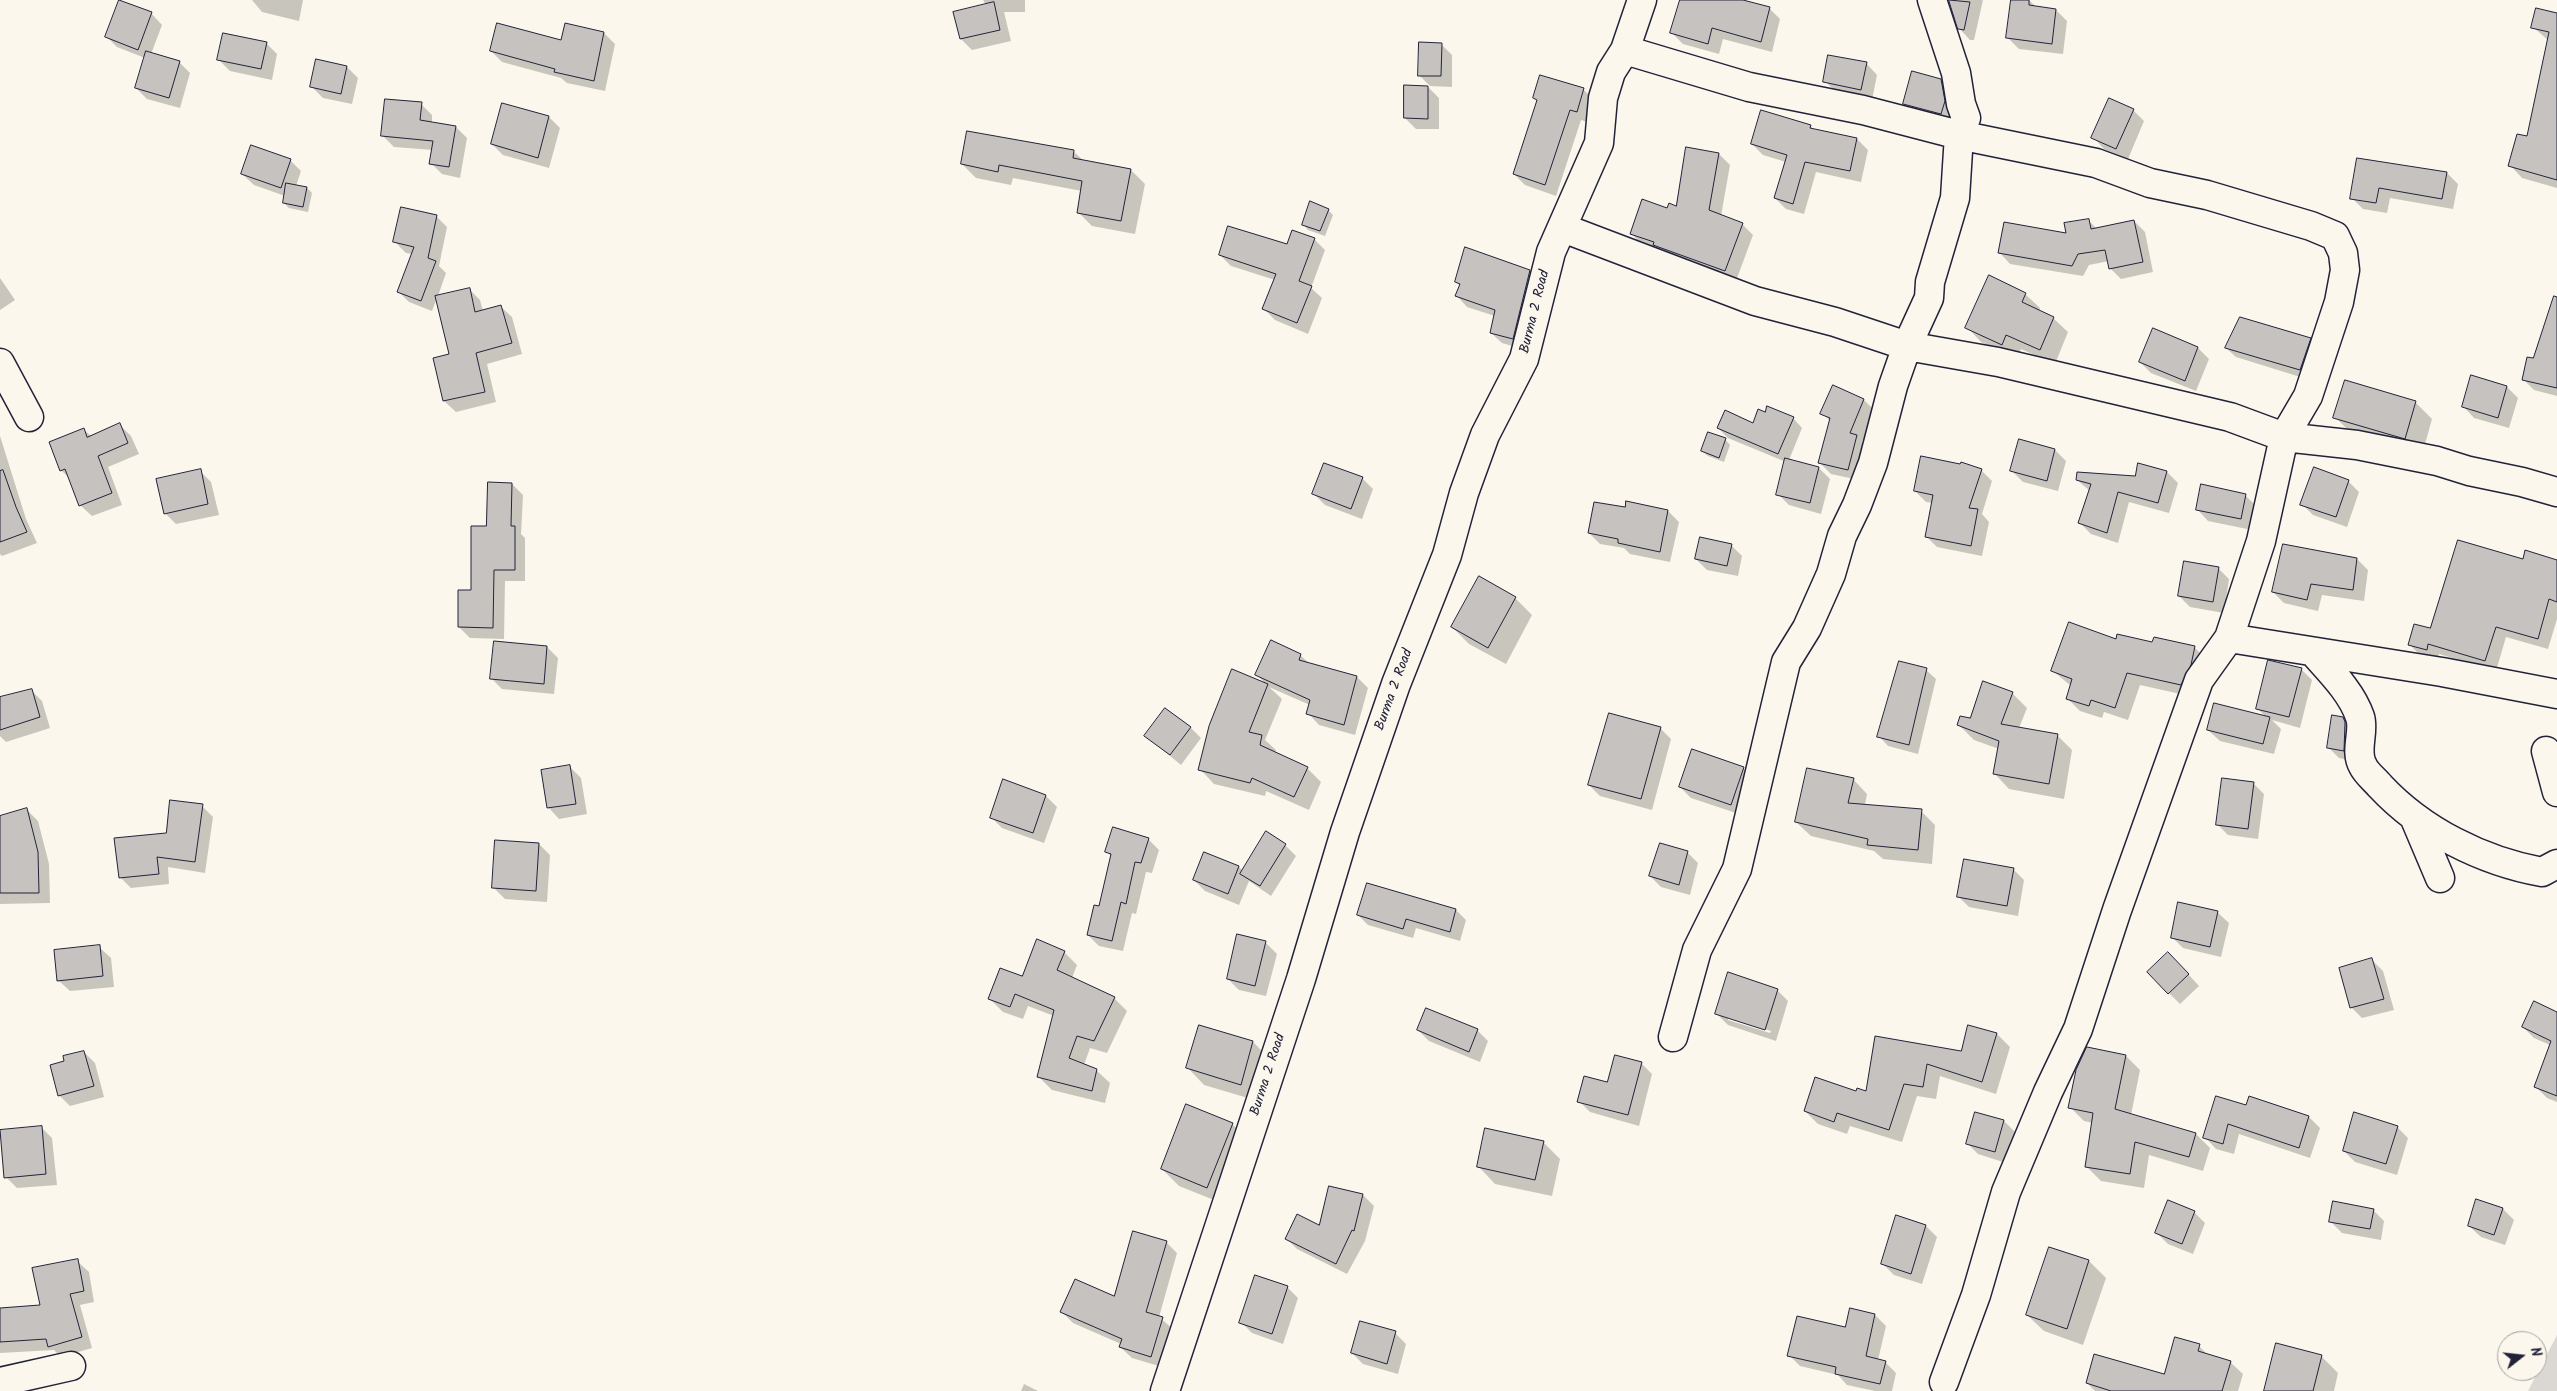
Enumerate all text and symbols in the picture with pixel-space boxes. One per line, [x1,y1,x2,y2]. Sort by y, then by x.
street label: Burma 2 Road [1518,269,1554,355]
street label: Burma 2 Road [1372,647,1418,733]
street label: Burma 2 Road [1248,1032,1290,1118]
north arrow [2497,1331,2547,1381]
text: N [2524,1345,2547,1359]

